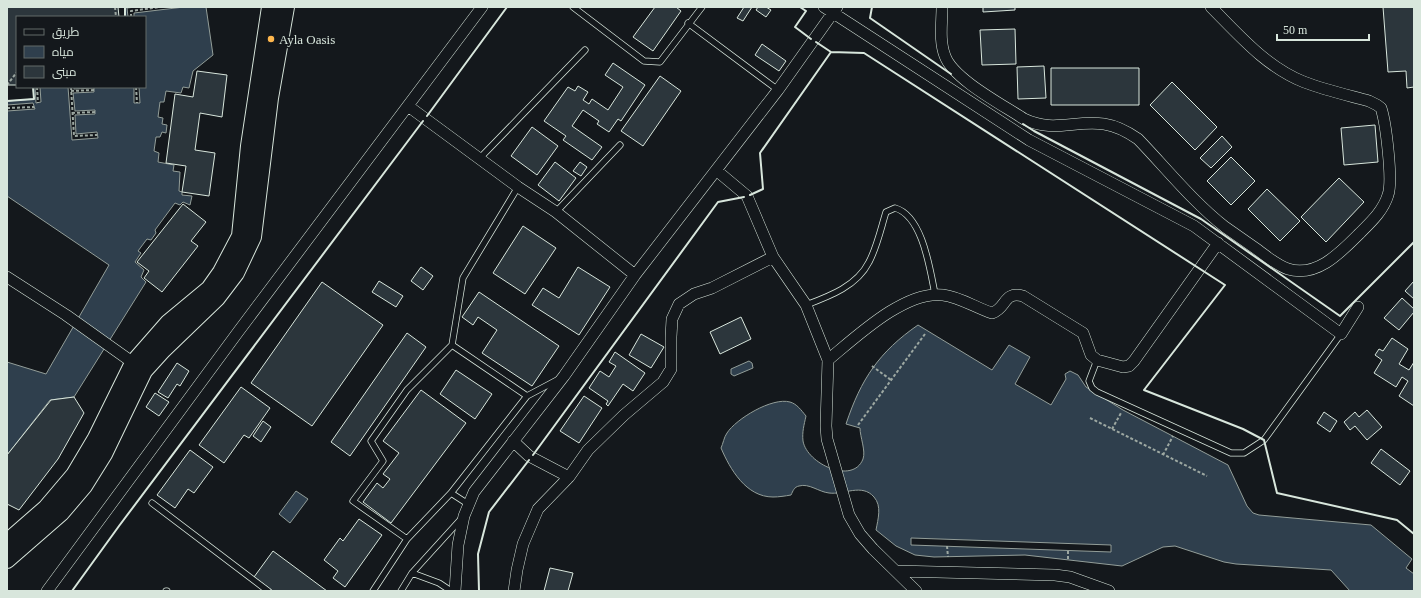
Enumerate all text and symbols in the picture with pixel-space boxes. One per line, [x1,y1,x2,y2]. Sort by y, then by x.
legend [16,16,146,88]
scale bar [1277,16,1369,42]
text: 50 m [1283,23,1308,37]
text: طريق [52,25,80,39]
place label: Ayla Oasis [279,32,335,47]
marker: Ayla Oasis [266,34,276,44]
text: مياه [52,45,74,59]
text: مبنى [52,65,77,79]

